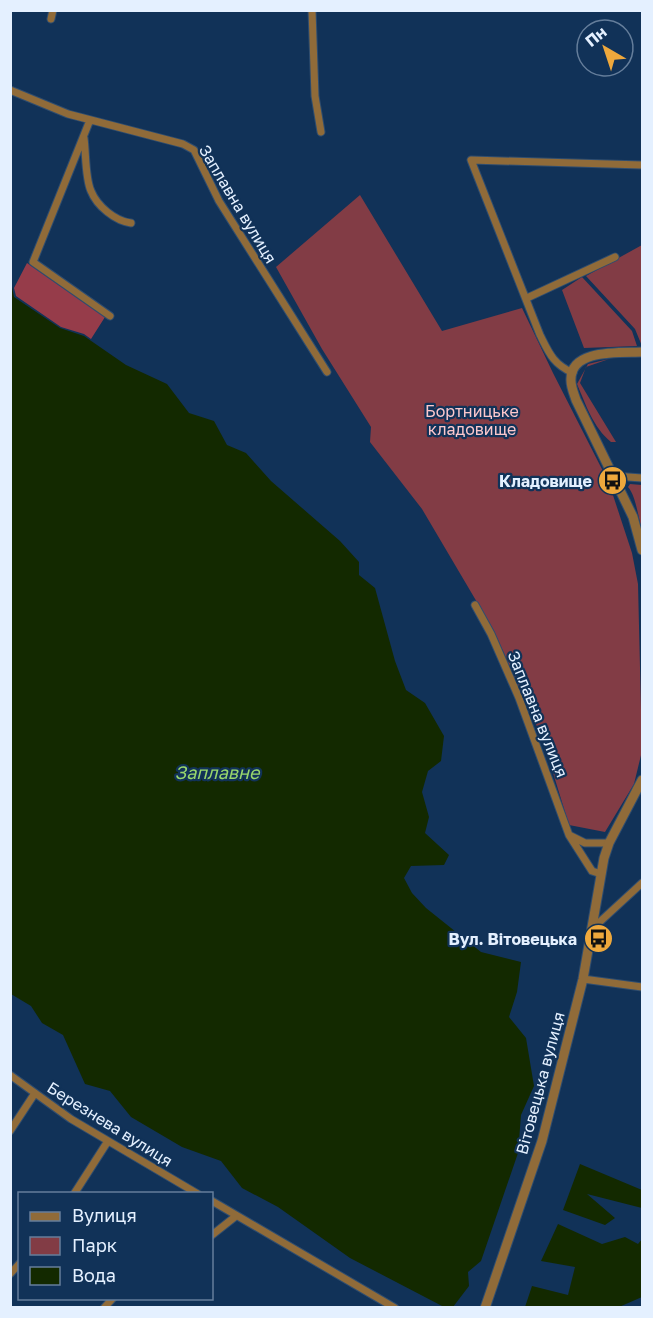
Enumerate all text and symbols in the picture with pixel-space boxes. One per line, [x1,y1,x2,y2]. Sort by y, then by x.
north arrow [575,18,635,78]
text: Пн [581,22,610,51]
street label: Заплавна вулиця [195,141,281,267]
park label: Бортницьке кладовище [425,401,519,439]
bus stop icon: Кладовище [597,465,629,497]
place label: Кладовище [499,471,592,491]
street label: Заплавна вулиця [503,648,573,780]
water label: Заплавне [175,761,261,783]
bus stop icon: Вул. Вітовецька [582,923,614,955]
place label: Вул. Вітовецька [449,929,577,949]
street label: Вітовецька вулиця [511,1010,569,1156]
street label: Березнева вулиця [44,1077,176,1171]
legend [18,1192,213,1300]
text: Вулиця [72,1204,137,1226]
text: Парк [72,1234,117,1256]
text: Вода [72,1264,116,1286]

